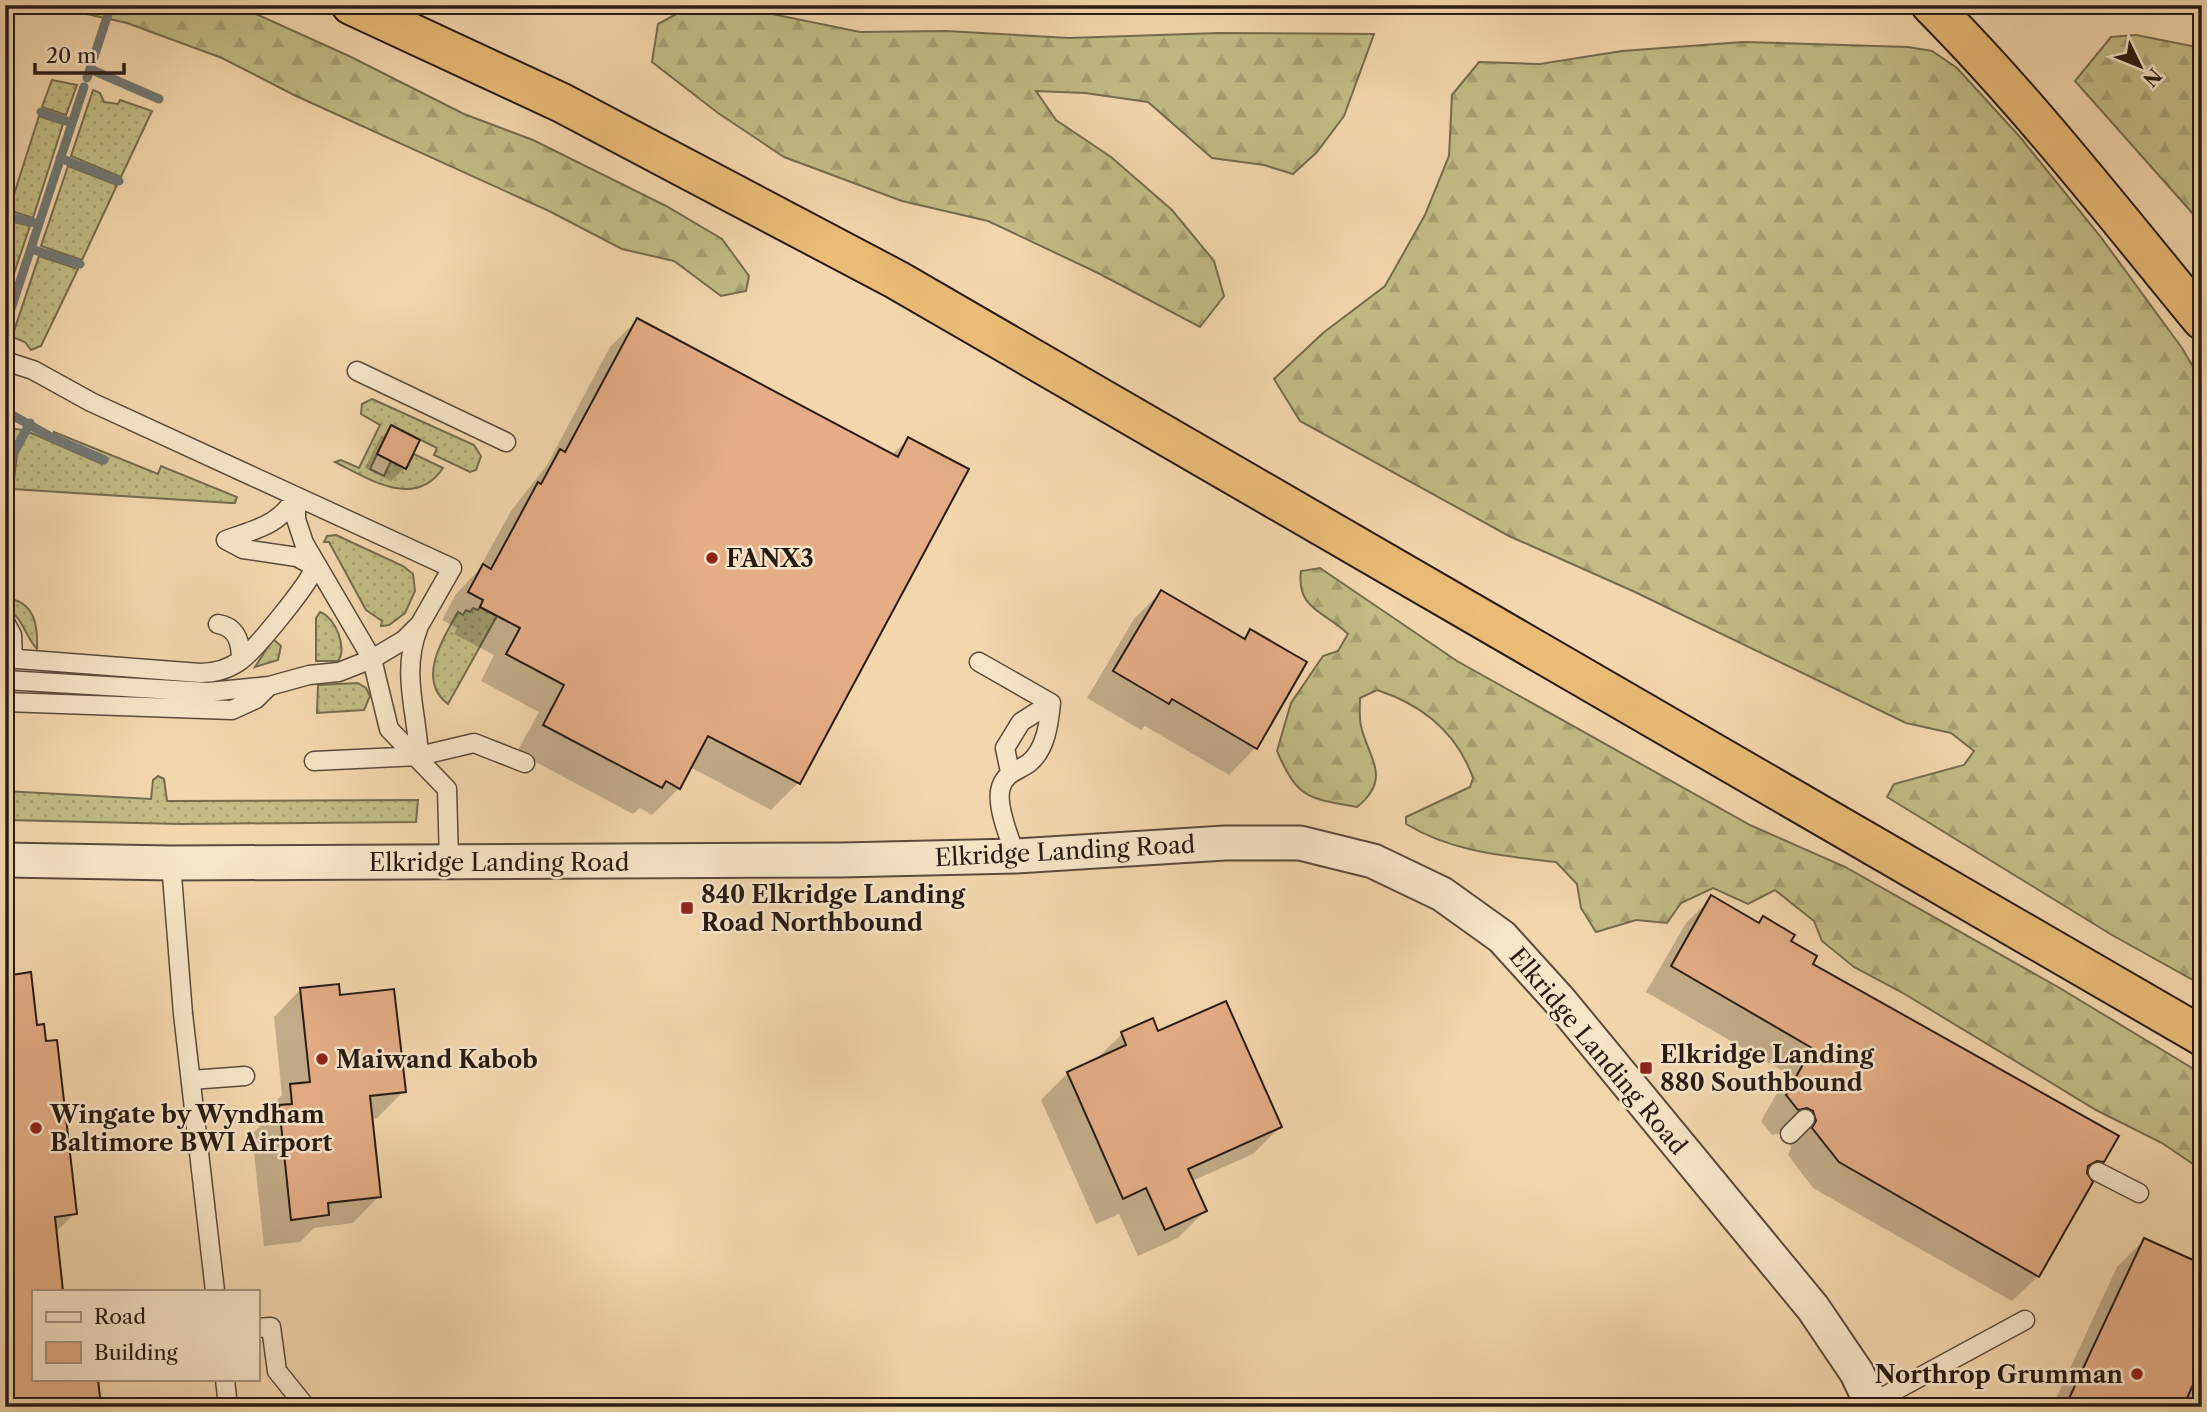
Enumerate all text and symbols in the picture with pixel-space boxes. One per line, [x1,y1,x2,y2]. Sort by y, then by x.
scale bar [35,32,124,76]
north arrow [2106,32,2176,102]
text: 20 m [46,43,97,68]
text: N [2138,63,2166,91]
place label: FANX3 [726,544,814,573]
marker: FANX3 [704,550,720,566]
street label: Elkridge Landing Road [934,830,1196,872]
street label: Elkridge Landing Road [369,848,630,877]
place label: 840 Elkridge Landing Road Northbound [701,880,966,937]
marker: 840 Elkridge Landing Road Northbound [679,900,695,916]
street label: Elkridge Landing Road [1503,942,1693,1160]
place label: Elkridge Landing 880 Southbound [1660,1040,1875,1097]
place label: Maiwand Kabob [336,1045,538,1074]
marker: Maiwand Kabob [314,1051,330,1067]
marker: Elkridge Landing 880 Southbound [1638,1060,1654,1076]
place label: Wingate by Wyndham Baltimore BWI Airport [49,1100,333,1157]
marker: Wingate by Wyndham Baltimore BWI Airport [28,1120,44,1136]
legend [32,1290,259,1380]
text: Road [94,1304,146,1329]
text: Building [94,1340,179,1365]
place label: Northrop Grumman [1875,1360,2124,1389]
marker: Northrop Grumman [2129,1366,2145,1382]

